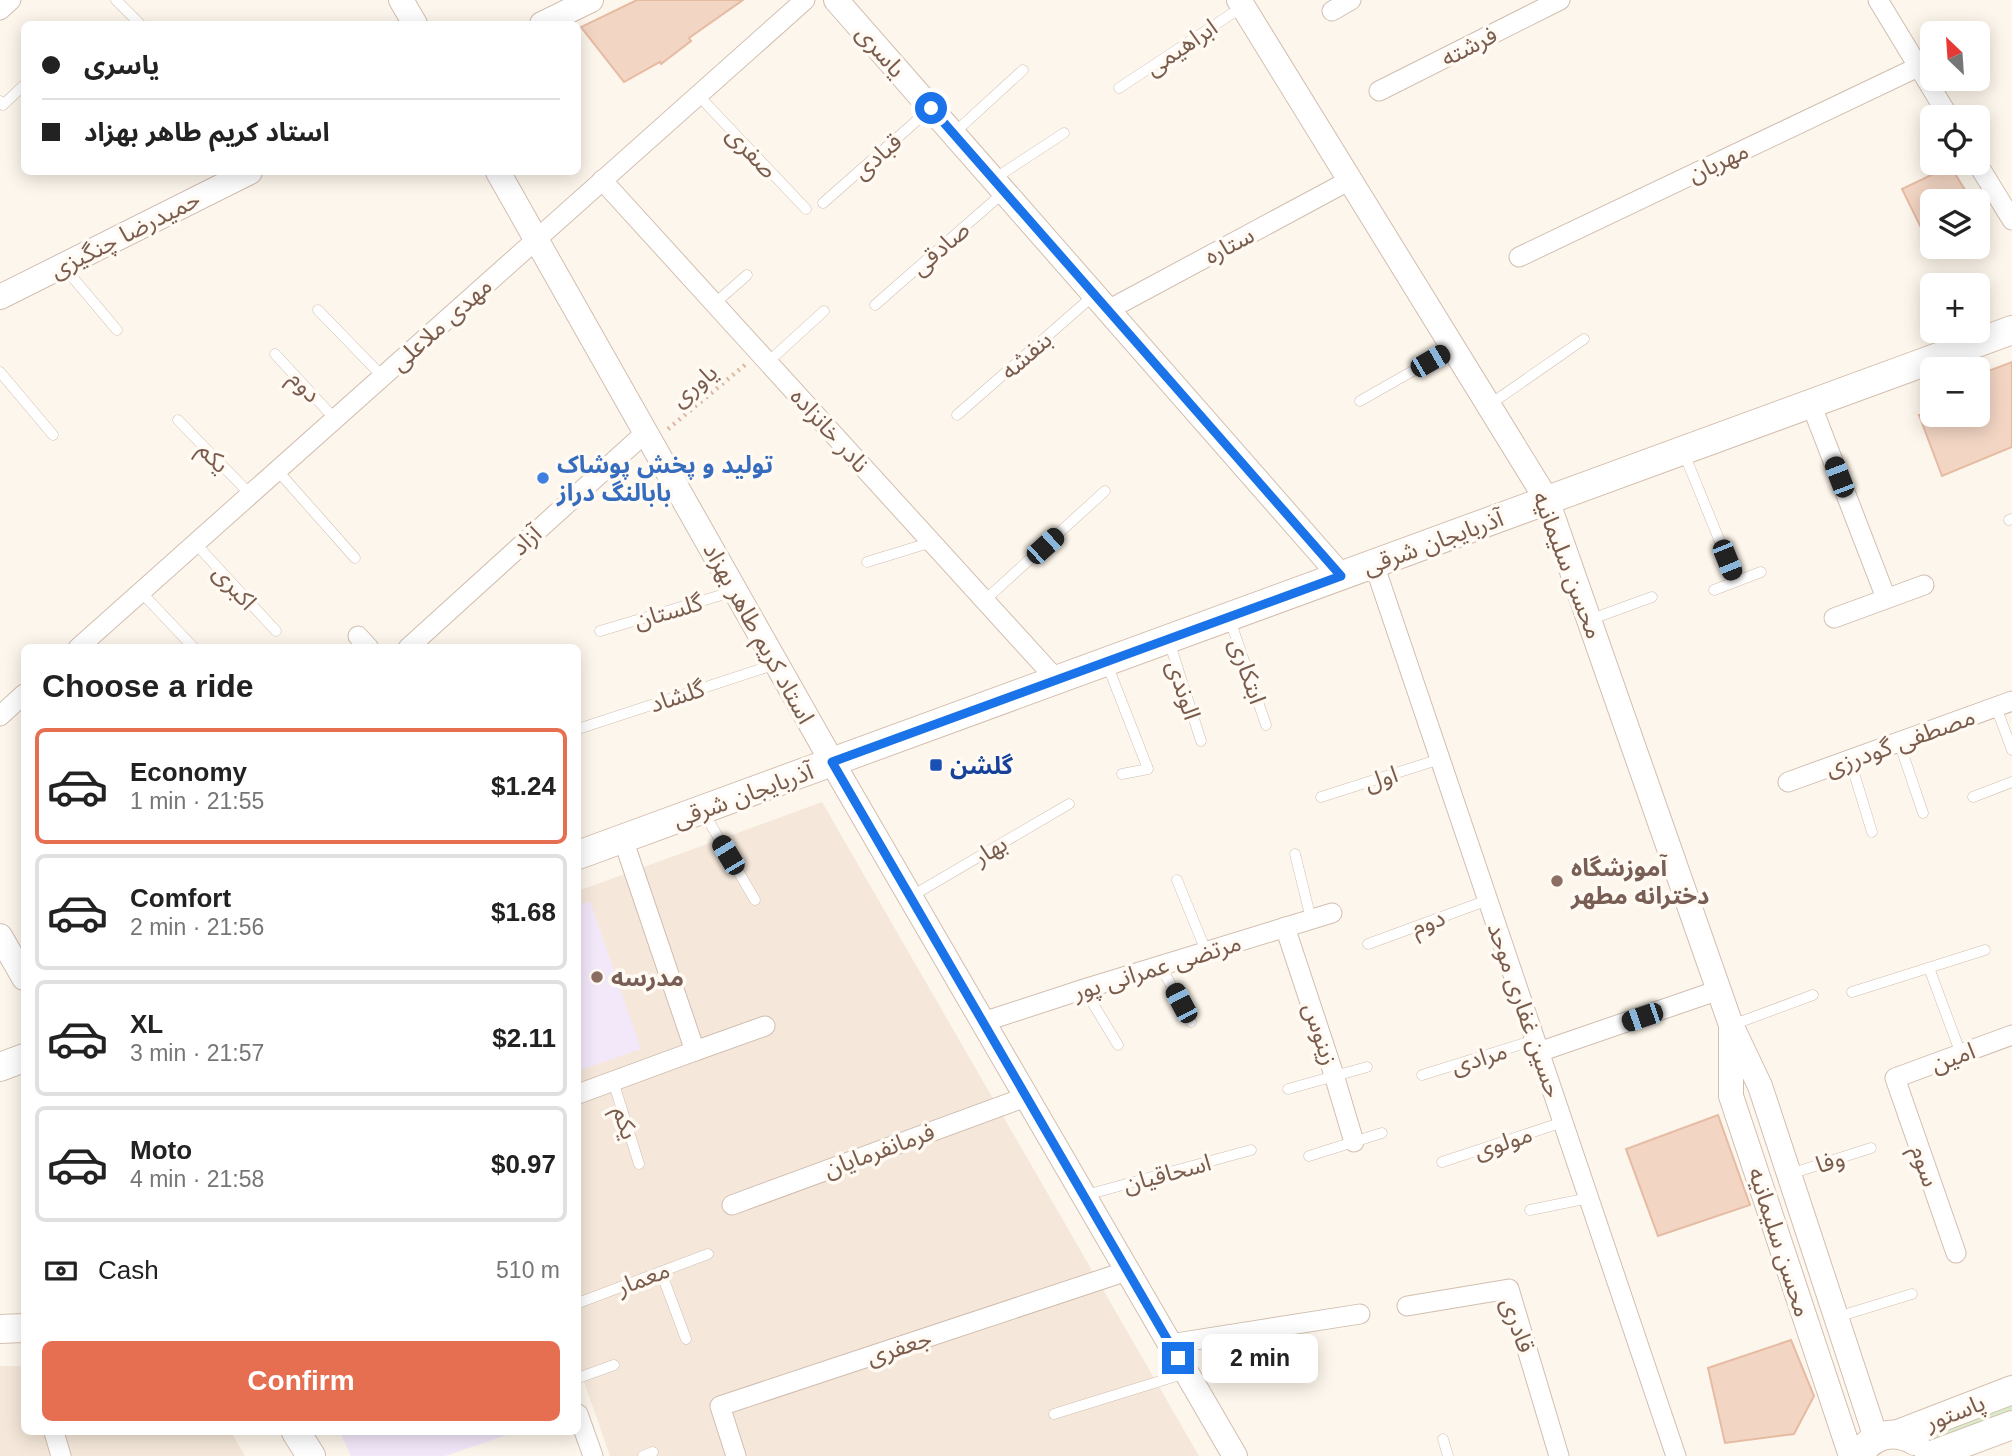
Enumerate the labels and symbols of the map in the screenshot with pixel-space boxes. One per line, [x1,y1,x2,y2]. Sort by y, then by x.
street label: ابراهیمی [1140,13,1223,82]
street label: یاسری [850,19,911,83]
street label: فرشته [1437,21,1502,72]
north arrow [1920,21,1990,91]
route start [915,92,947,124]
street label: صفری [720,120,783,184]
street label: قبادی [847,128,908,185]
street label: مهربان [1684,136,1753,189]
street label: حمیدرضا چنگیزی [46,185,205,285]
street label: صادقی [905,215,975,281]
street label: ستاره [1200,221,1259,270]
street label: مهدی ملاعلی [385,272,498,377]
street label: بنفشه [995,326,1057,384]
car [1407,341,1454,381]
street label: یاوری [665,358,723,413]
street label: دوم [280,364,326,411]
street label: نادر خانزاده [785,382,875,478]
street label: یکم [190,436,235,481]
place label: تولید و پخش پوشاک بابالنگ دراز [556,451,773,507]
car [1822,454,1857,500]
marker: تولید و پخش پوشاک بابالنگ دراز [535,470,551,486]
street label: محسن سلیمانیه [1527,488,1608,642]
street label: آذربایجان شرقی [1359,504,1508,581]
street label: آزاد [505,519,548,561]
car [1023,524,1068,568]
car [1710,537,1745,583]
street label: استاد کریم طاهر بهزاد [695,538,820,730]
street label: اکبری [207,559,262,616]
street label: گلستان [631,588,707,635]
street label: ابتکاری [1223,635,1272,708]
street label: الوندی [1161,657,1206,723]
street label: گلشاد [646,674,709,717]
street label: مصطفی گودرزی [1822,702,1979,783]
place label: گلشن [950,752,1014,780]
street label: آذربایجان شرقی [669,757,818,834]
marker: گلشن [928,757,944,773]
street label: اول [1361,760,1401,797]
street label: بهار [967,830,1012,872]
car [709,832,748,878]
place label: آموزشگاه دخترانه مطهر [1570,854,1709,910]
marker: آموزشگاه دخترانه مطهر [1549,873,1565,889]
street label: دوم [1408,904,1450,945]
street label: حسین غفاری موحد [1481,919,1568,1101]
street label: مرتضی عمرانی پور [1069,929,1245,1008]
place label: مدرسه [611,964,684,992]
marker: مدرسه [589,969,605,985]
car [1162,980,1201,1026]
street label: زینوس [1297,999,1344,1069]
car [1619,1000,1666,1034]
street label: مرادی [1448,1037,1510,1080]
street label: امین [1927,1037,1979,1077]
street label: یکم [604,1103,644,1144]
street label: فرمانفرمایان [820,1117,938,1183]
street label: مولوی [1470,1120,1536,1165]
street label: سوم [1901,1142,1945,1192]
street label: وفا [1812,1144,1848,1179]
street label: اسحاقیان [1120,1148,1214,1199]
street label: محسن سلیمانیه [1743,1164,1817,1320]
street label: معمار [612,1256,674,1302]
street label: قادری [1495,1294,1540,1356]
street label: جعفری [863,1324,935,1371]
callout: 2 min [1202,1334,1318,1382]
route end [1162,1342,1194,1374]
street label: پاستور [1920,1388,1990,1438]

